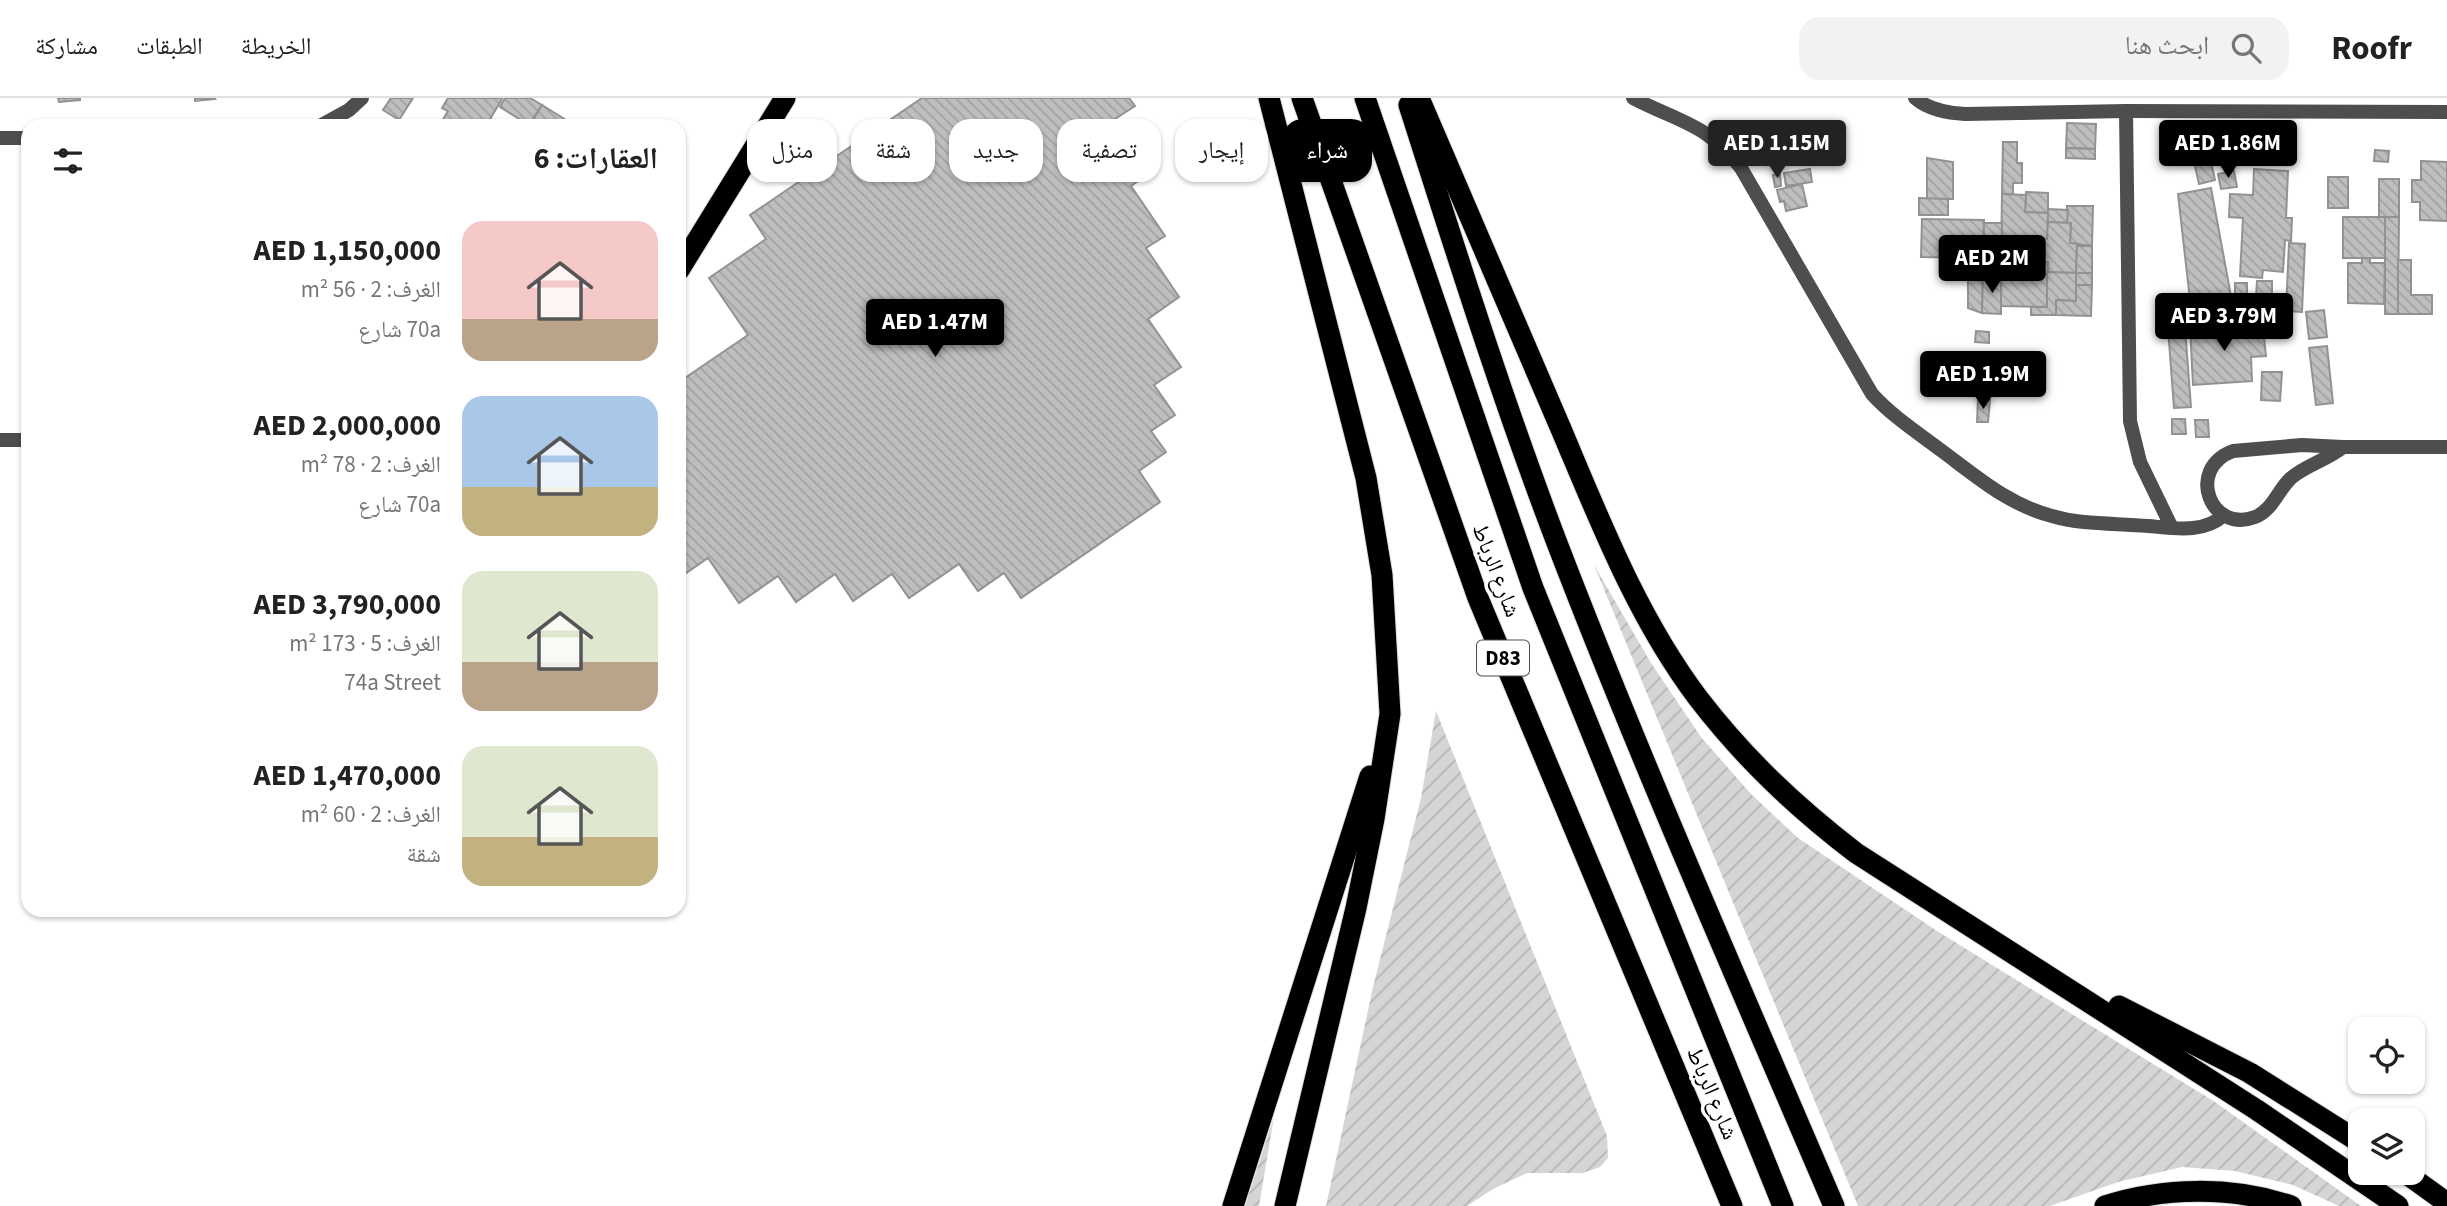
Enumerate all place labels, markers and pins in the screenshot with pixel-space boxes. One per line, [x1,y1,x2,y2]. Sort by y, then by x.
pin: AED 1.15M [1697,120,1857,180]
pin: AED 1.86M [2148,120,2308,180]
pin: AED 2M [1935,236,2049,295]
pin: AED 3.79M [2144,294,2304,353]
pin: AED 1.47M [855,300,1015,359]
pin: AED 1.9M [1911,352,2055,411]

